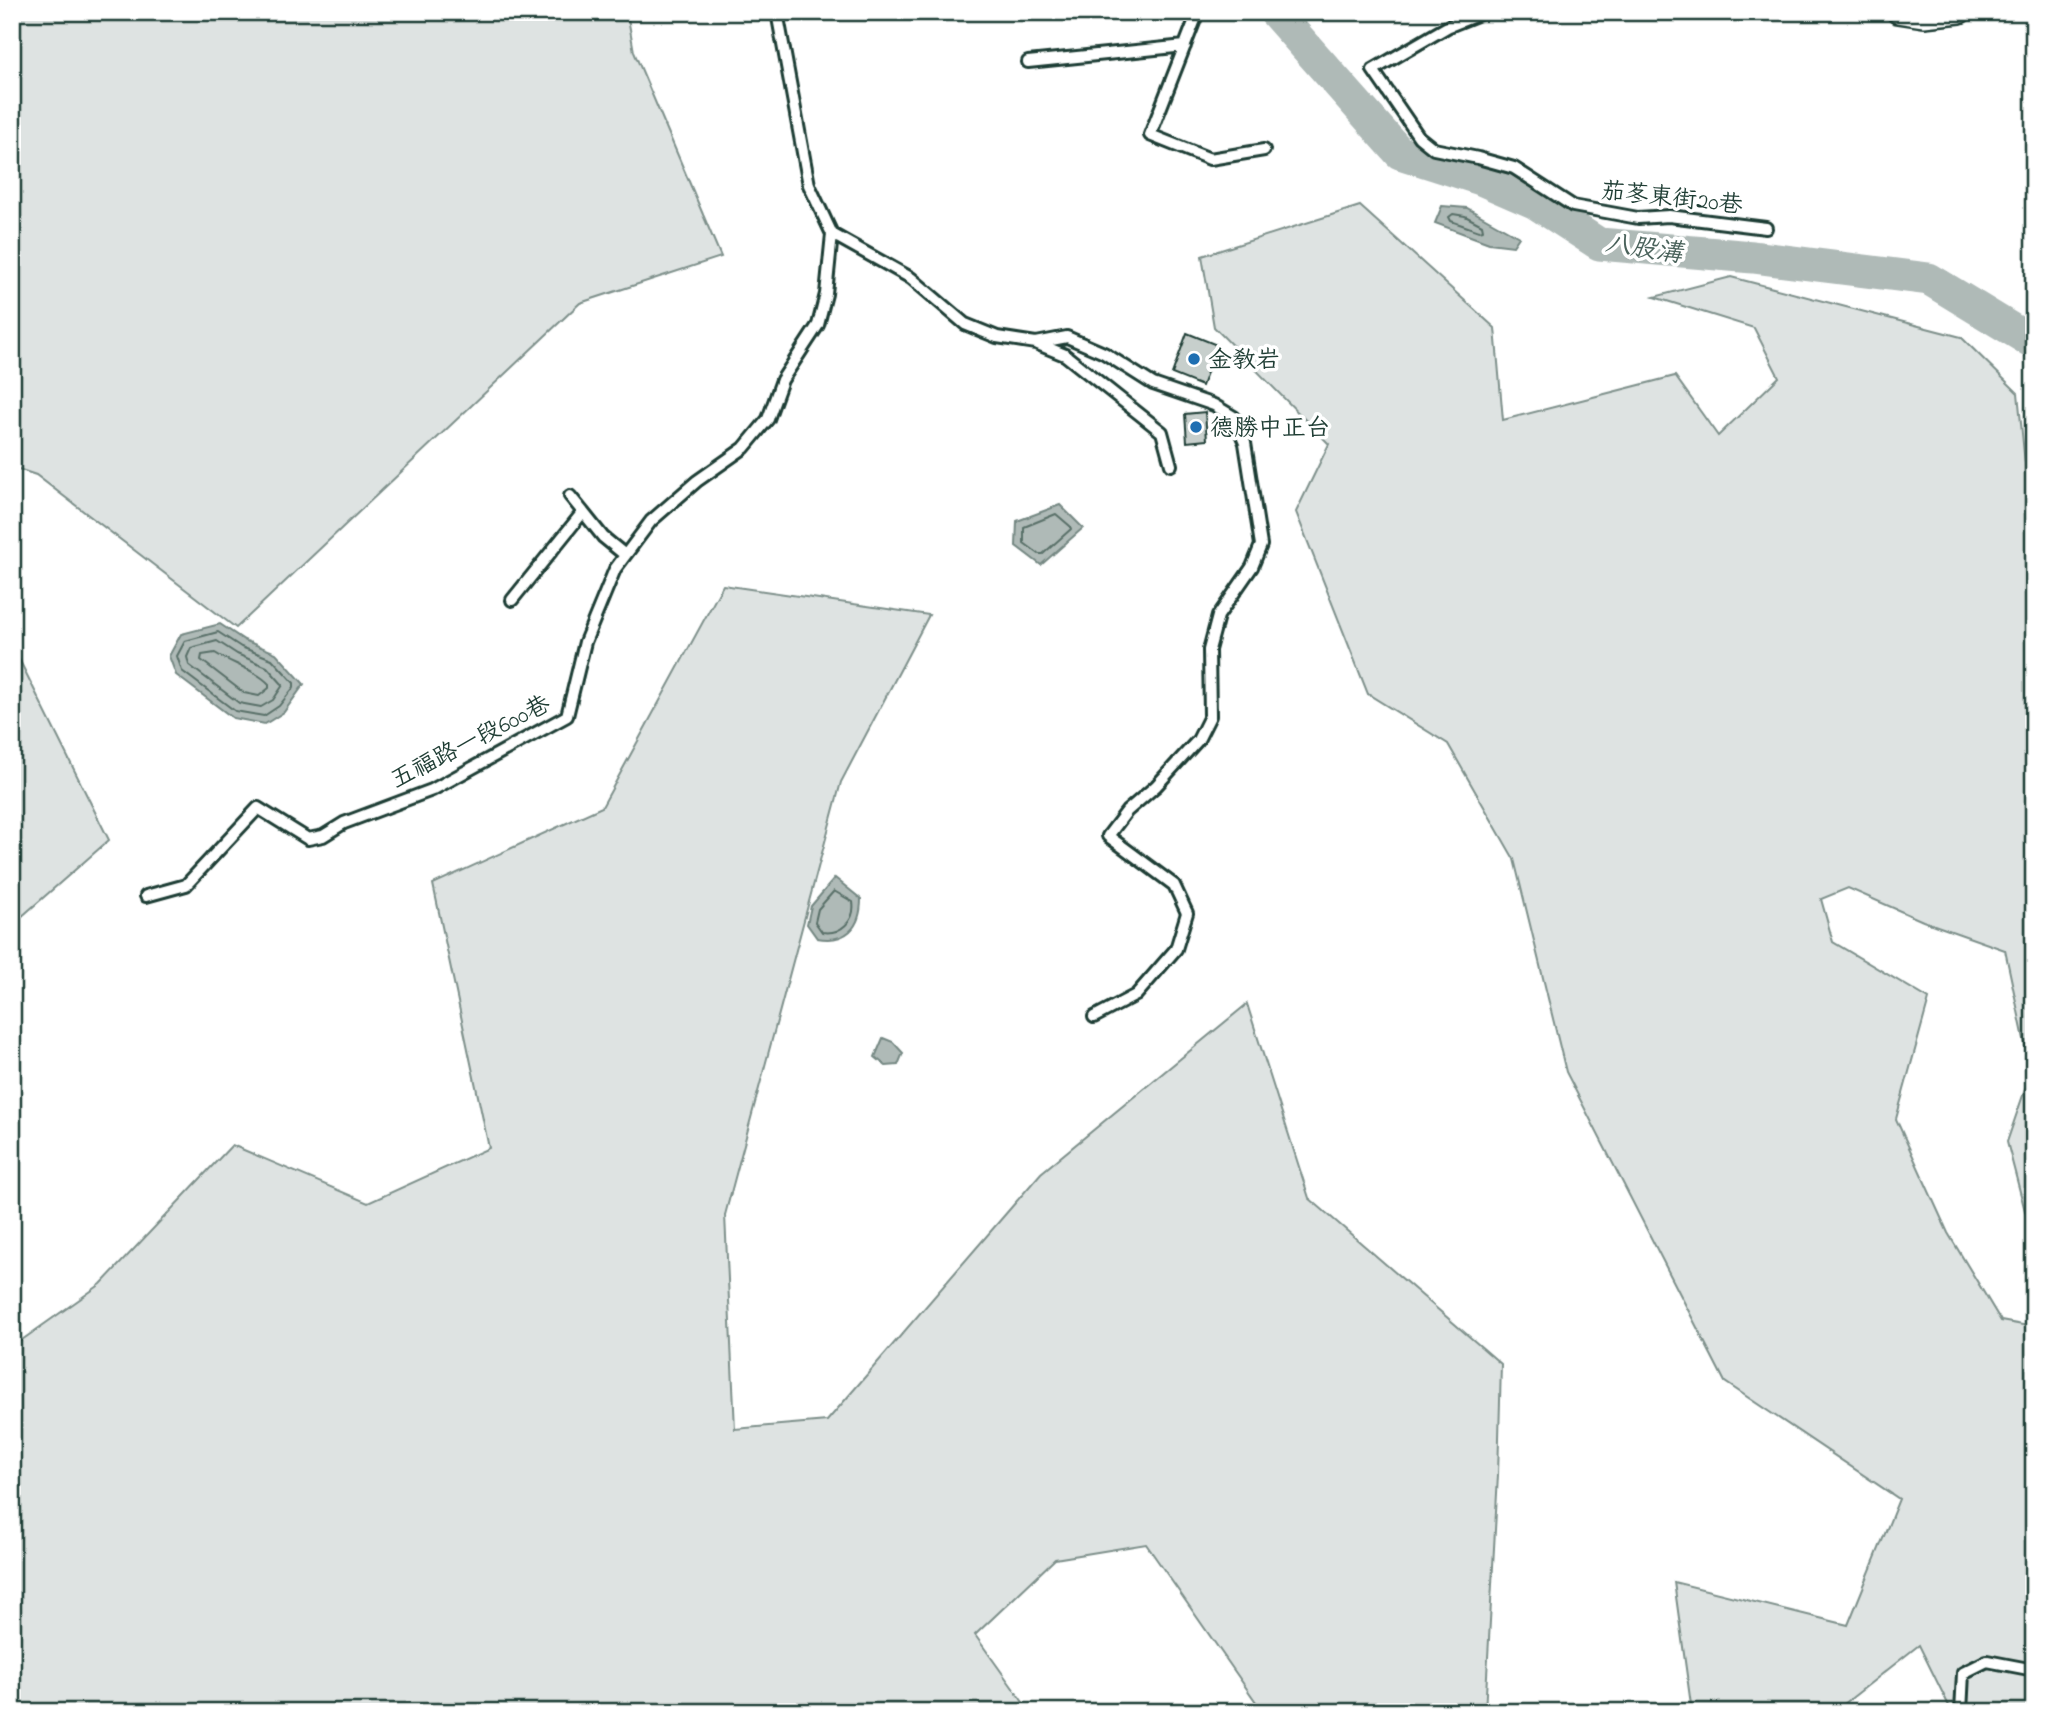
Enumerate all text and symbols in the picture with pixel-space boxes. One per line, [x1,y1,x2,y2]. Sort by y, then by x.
street label: 茄苳東街20巷 [1599,175,1744,224]
water label: 八股溝 [1602,226,1687,274]
place label: 金教岩 [1208,344,1280,379]
marker: 金教岩 [1186,351,1202,367]
place label: 德勝中正台 [1210,412,1330,447]
marker: 德勝中正台 [1188,419,1204,435]
street label: 五福路一段600巷 [385,688,557,799]

